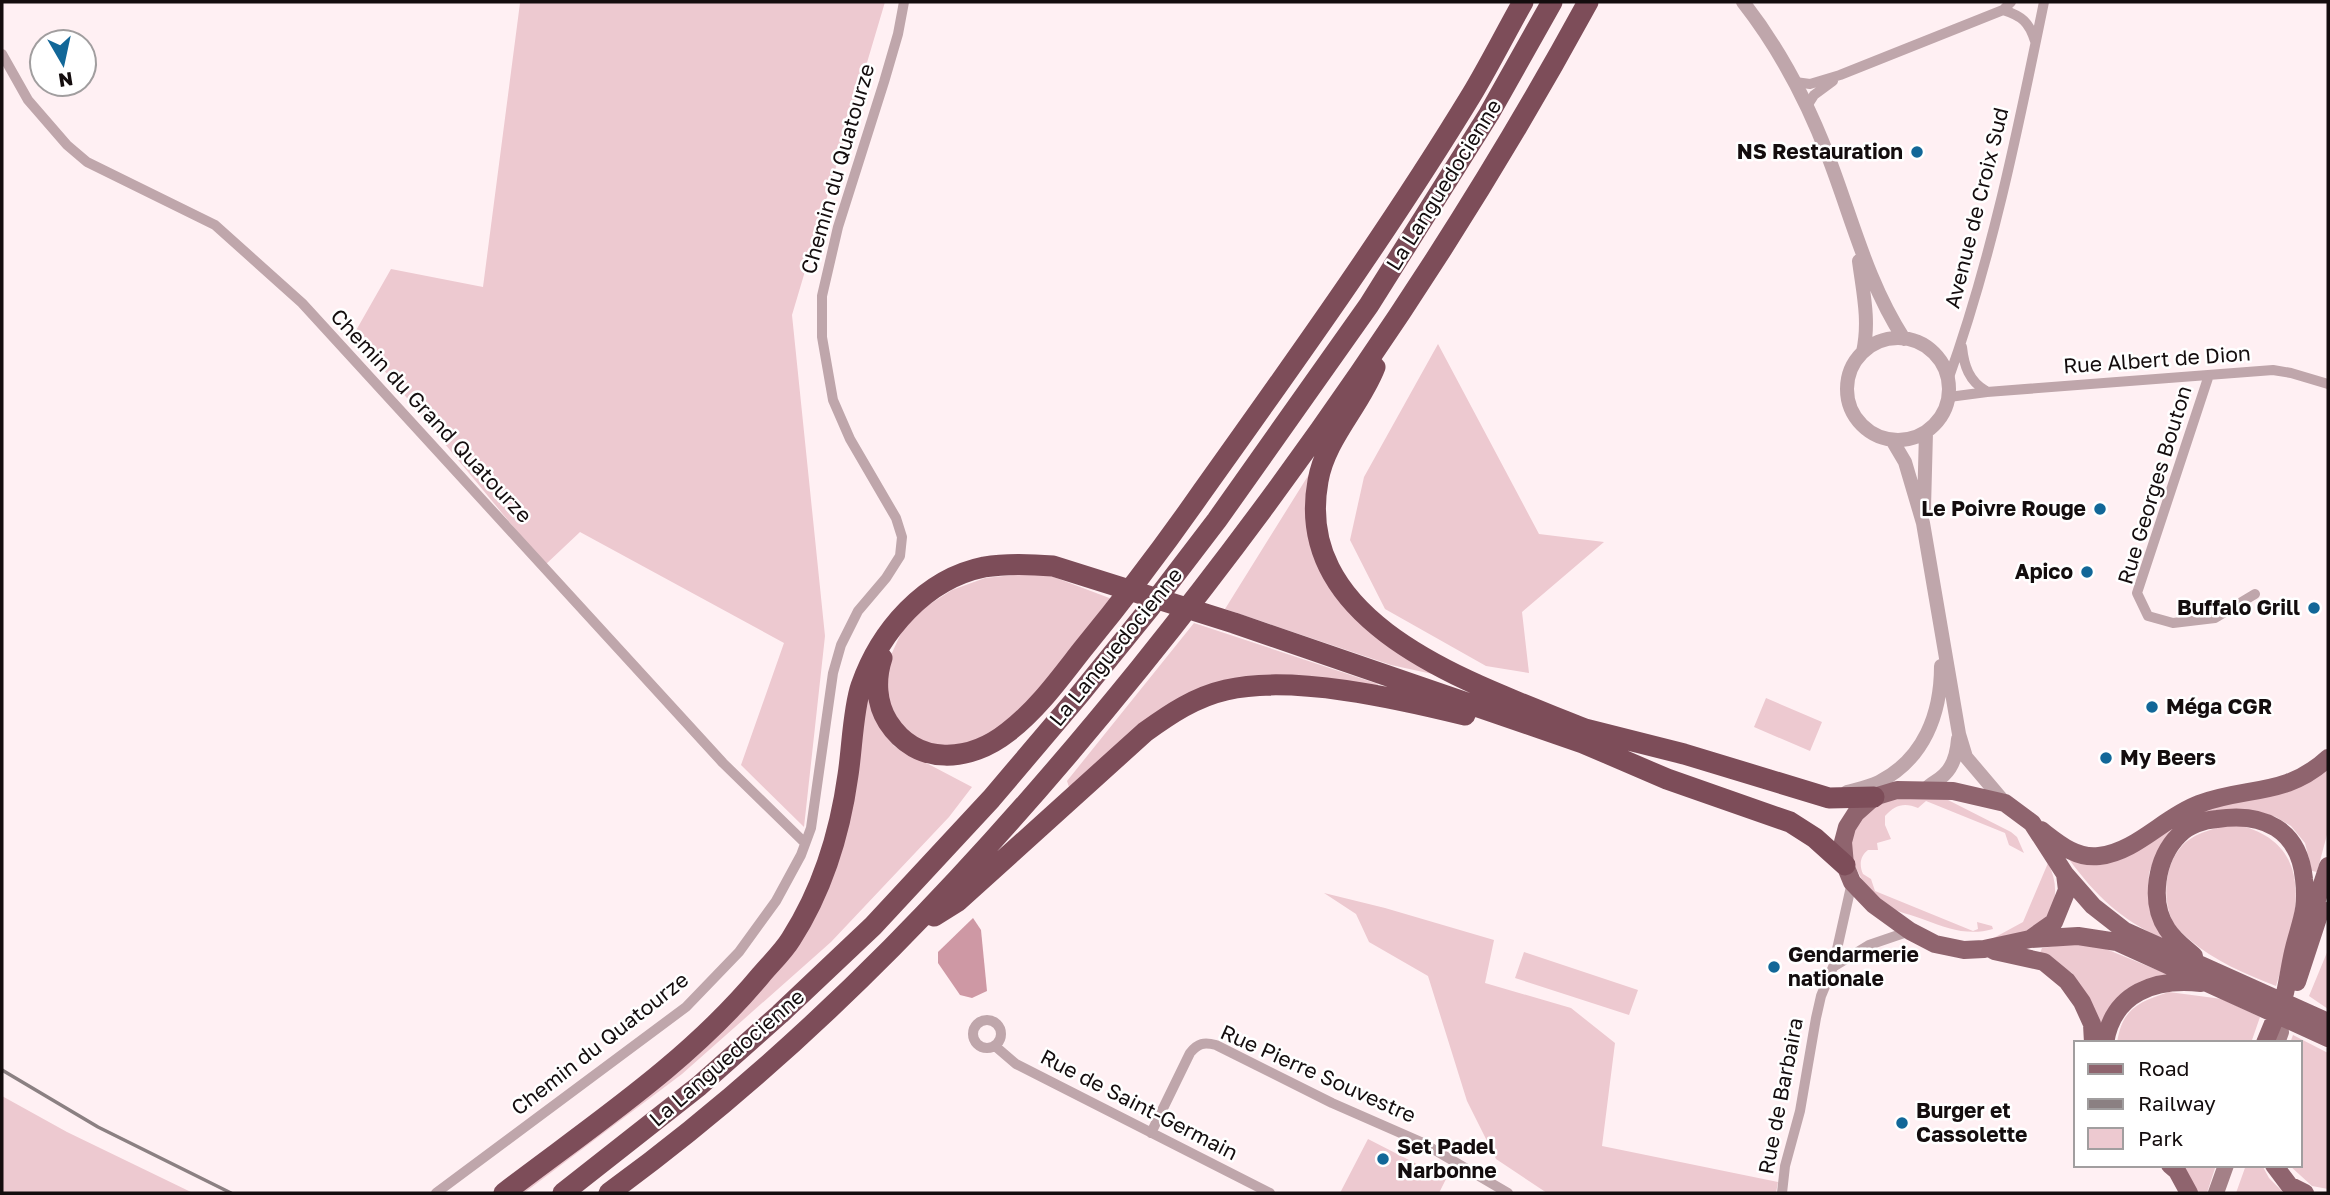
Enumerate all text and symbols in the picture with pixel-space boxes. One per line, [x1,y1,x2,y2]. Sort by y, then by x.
north arrow [28,28,98,98]
street label: Chemin du Quatourze [795,61,880,277]
text: N [57,68,75,93]
street label: La Languedocienne [1380,94,1506,275]
street label: Avenue de Croix Sud [1938,105,2014,311]
place label: NS Restauration [1737,138,1903,164]
marker: NS Restauration [1909,144,1925,160]
street label: Chemin du Grand Quatourze [326,303,538,528]
street label: Rue Albert de Dion [2062,339,2252,379]
street label: Rue Georges Bouton [2111,382,2197,587]
place label: Le Poivre Rouge [1921,495,2086,521]
marker: Le Poivre Rouge [2092,501,2108,517]
place label: Apico [2015,558,2073,584]
street label: La Languedocienne [1043,562,1187,731]
marker: Apico [2079,564,2095,580]
place label: Buffalo Grill [2177,594,2300,620]
marker: Buffalo Grill [2306,600,2322,616]
place label: Méga CGR [2166,693,2272,719]
marker: Méga CGR [2144,699,2160,715]
place label: My Beers [2120,744,2216,770]
marker: My Beers [2098,750,2114,766]
place label: Gendarmerie nationale [1788,941,1919,991]
marker: Gendarmerie nationale [1766,959,1782,975]
street label: Chemin du Quatourze [506,966,693,1120]
street label: La Languedocienne [644,983,809,1132]
street label: Rue de Barbaira [1752,1015,1808,1176]
street label: Rue Pierre Souvestre [1217,1018,1420,1128]
legend [2074,1041,2302,1167]
street label: Rue de Saint-Germain [1036,1043,1243,1165]
text: Road [2138,1055,2189,1081]
text: Railway [2138,1090,2216,1116]
place label: Burger et Cassolette [1916,1097,2027,1147]
marker: Burger et Cassolette [1894,1115,1910,1131]
text: Park [2138,1125,2184,1151]
place label: Set Padel Narbonne [1397,1133,1497,1183]
marker: Set Padel Narbonne [1375,1151,1391,1167]

